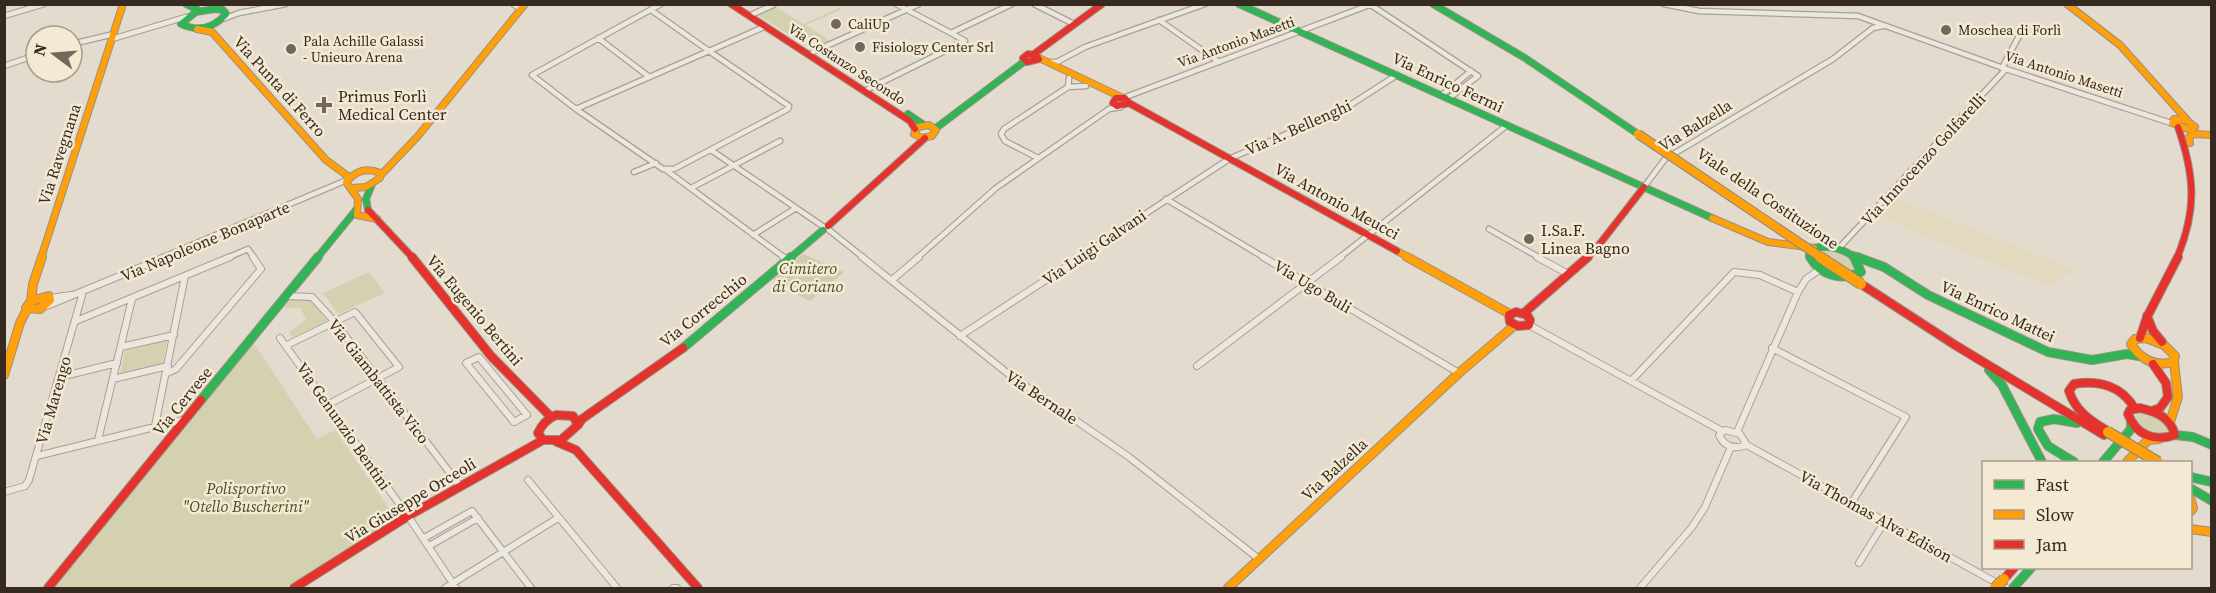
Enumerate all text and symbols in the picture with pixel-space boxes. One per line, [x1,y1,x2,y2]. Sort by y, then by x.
street label: Via Antonio Masetti [1175,12,1297,72]
place label: CaliUp [848,14,890,34]
marker: CaliUp [829,17,843,31]
street label: Via Costanzo Secondo [784,18,910,110]
place label: Moschea di Forlì [1958,20,2061,40]
marker: Moschea di Forlì [1939,23,1953,37]
north arrow [24,24,84,84]
street label: Via Punta di Ferro [229,31,331,141]
place label: Pala Achille Galassi - Unieuro Arena [303,31,424,67]
place label: Fisiology Center Srl [872,37,994,57]
marker: Fisiology Center Srl [853,40,867,54]
text: N [27,41,52,58]
marker: Pala Achille Galassi - Unieuro Arena [284,42,298,56]
street label: Via Antonio Masetti [2002,45,2126,103]
street label: Via Enrico Fermi [1389,46,1508,118]
place label: Primus Forlì Medical Center [338,85,447,125]
street label: Via Innocenzo Golfarelli [1856,88,1990,230]
street label: Via Balzella [1654,93,1737,156]
street label: Via A. Bellenghi [1241,94,1355,160]
marker: Primus Forlì Medical Center [315,96,333,114]
street label: Via Ravegnana [32,100,86,207]
street label: Viale della Costituzione [1693,142,1843,254]
street label: Via Antonio Meucci [1270,157,1404,245]
street label: Via Napoleone Bonaparte [117,195,293,287]
street label: Via Luigi Galvani [1038,204,1150,290]
place label: I.Sa.F. Linea Bagno [1541,219,1630,259]
marker: I.Sa.F. Linea Bagno [1522,232,1536,246]
street label: Via Eugenio Bertini [422,250,528,370]
street label: Via Ugo Buli [1270,254,1356,318]
park label: Cimitero di Coriano [773,257,844,297]
street label: Via Correcchio [655,268,751,352]
street label: Via Enrico Mattei [1937,275,2059,347]
street label: Via Giambattista Vico [323,314,435,448]
street label: Via Marengo [30,353,76,447]
street label: Via Genunzio Bentini [292,358,397,495]
street label: Via Cervese [147,362,217,440]
street label: Via Bernale [1002,365,1082,429]
street label: Via Balzella [1296,432,1372,505]
street label: Via Giuseppe Orceoli [340,452,480,548]
legend [1982,461,2192,569]
street label: Via Thomas Alva Edison [1796,465,1957,567]
text: Fast [2036,472,2069,497]
park label: Polisportivo "Otello Buscherini" [183,477,310,517]
text: Slow [2036,502,2074,527]
text: Jam [2035,532,2068,557]

